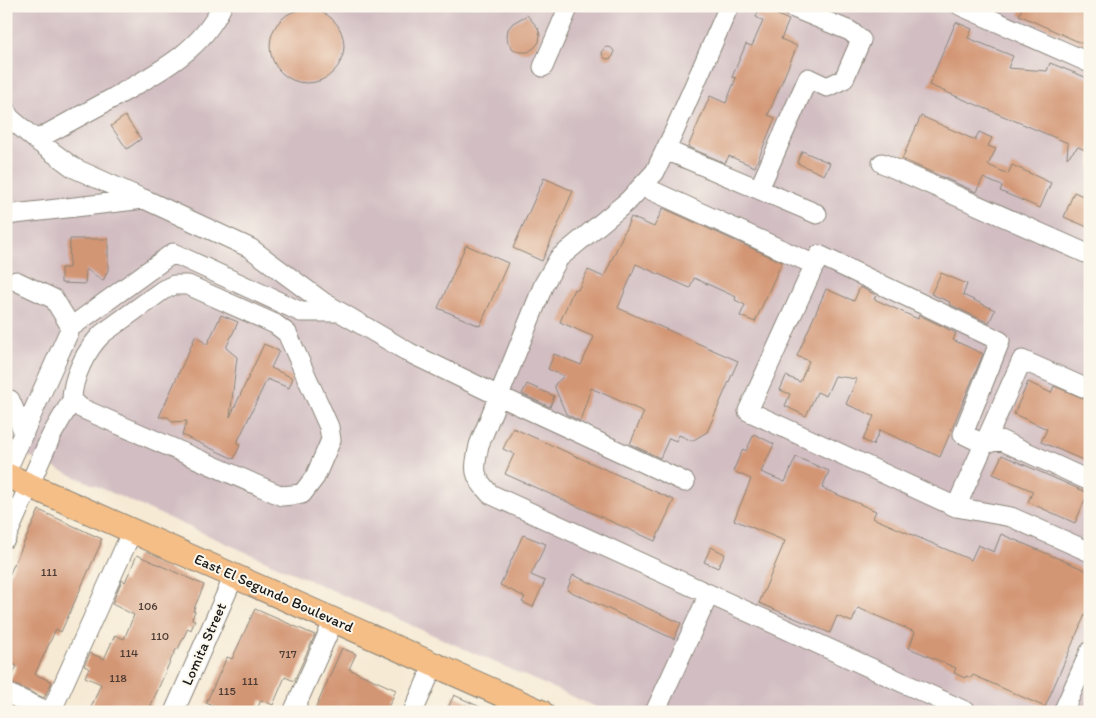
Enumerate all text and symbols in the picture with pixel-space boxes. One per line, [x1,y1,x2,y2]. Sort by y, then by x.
street label: East El Segundo Boulevard [192,550,357,637]
house number: 111 [41,565,58,579]
house number: 106 [138,599,158,613]
street label: Lomita Street [178,600,230,688]
house number: 110 [151,629,169,643]
house number: 114 [120,646,138,660]
house number: 717 [279,647,297,661]
house number: 118 [109,671,127,685]
house number: 111 [242,674,259,688]
house number: 115 [218,684,236,698]

